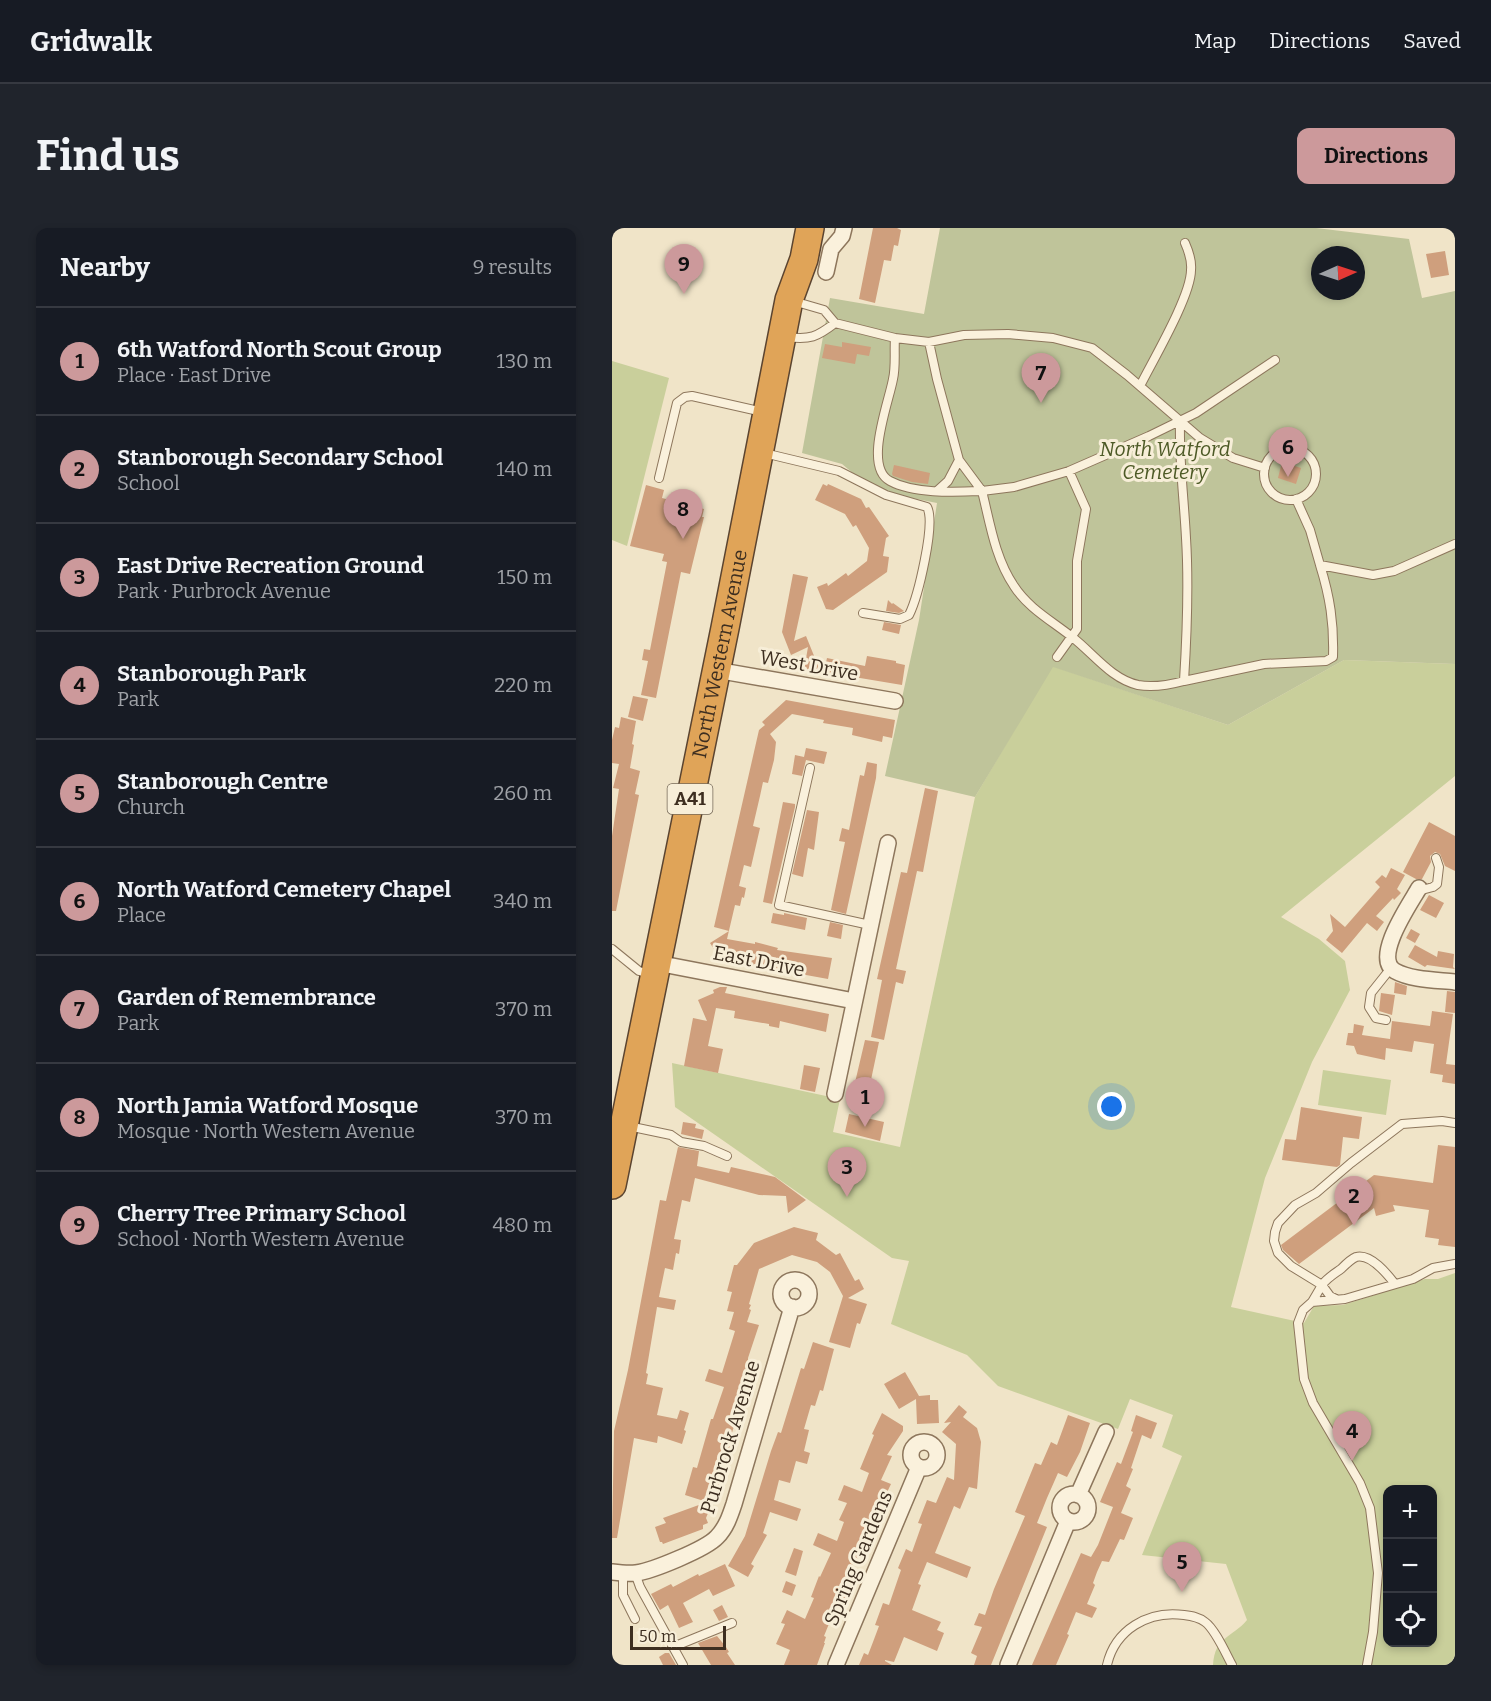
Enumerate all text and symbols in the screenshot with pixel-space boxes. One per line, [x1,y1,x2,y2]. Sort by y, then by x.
text: Gridwalk [30,25,152,58]
text: Map [1194,28,1236,54]
text: Directions [1269,28,1370,54]
text: Saved [1403,28,1461,54]
button: Directions [1297,128,1455,184]
text: Find us [36,131,180,181]
pin: 9 [664,244,704,294]
north arrow [1311,246,1365,300]
text: Nearby [60,252,150,283]
text: 9 results [473,255,552,279]
text: 6th Watford North Scout Group [117,336,442,363]
text: 1 [75,349,84,373]
text: 130 m [497,349,552,373]
pin: 7 [1022,354,1060,403]
text: Place · East Drive [117,363,271,387]
pin: 6 [1268,428,1308,477]
park label: North Watford Cemetery [1099,437,1231,484]
text: Stanborough Secondary School [117,444,443,471]
text: 2 [74,457,85,481]
text: 140 m [496,457,552,481]
text: School [117,471,180,495]
pin: 8 [664,490,702,539]
street label: North Western Avenue [687,547,752,760]
text: East Drive Recreation Ground [117,552,424,579]
text: 3 [74,565,85,589]
text: 150 m [497,565,552,589]
text: Park · Purbrock Avenue [117,579,331,603]
street label: West Drive [758,644,860,686]
text: Stanborough Park [117,660,306,687]
text: 4 [73,673,86,697]
text: 220 m [494,673,552,697]
text: Park [117,687,159,711]
text: Stanborough Centre [117,768,328,795]
text: 5 [74,781,85,805]
text: 260 m [493,781,552,805]
road number: A41 [668,784,712,814]
text: Church [117,795,185,819]
text: North Watford Cemetery Chapel [117,876,451,903]
text: 6 [74,889,85,913]
text: 340 m [493,889,552,913]
text: Place [117,903,166,927]
street label: East Drive [711,940,807,982]
text: Garden of Remembrance [117,984,376,1011]
text: 7 [74,997,85,1021]
text: 370 m [495,997,552,1021]
text: Park [117,1011,159,1035]
pin: 1 [846,1078,884,1127]
text: North Jamia Watford Mosque [117,1092,418,1119]
your location [1097,1092,1126,1121]
text: 8 [73,1105,86,1129]
text: 370 m [495,1105,552,1129]
text: Mosque · North Western Avenue [117,1119,415,1143]
pin: 3 [828,1148,866,1197]
pin: 2 [1334,1176,1374,1226]
text: Cherry Tree Primary School [117,1200,406,1227]
text: 9 [74,1213,85,1237]
text: 480 m [492,1213,552,1237]
text: School · North Western Avenue [117,1227,404,1251]
street label: Purbrock Avenue [695,1357,765,1517]
pin: 4 [1332,1412,1372,1461]
map controls [1383,1485,1437,1647]
button: + [1383,1485,1437,1539]
street label: Spring Gardens [819,1487,897,1629]
button: − [1383,1539,1437,1593]
pin: 5 [1162,1542,1202,1592]
button: locate [1383,1593,1437,1647]
scale bar [630,1623,726,1650]
text: 50 m [639,1627,676,1646]

